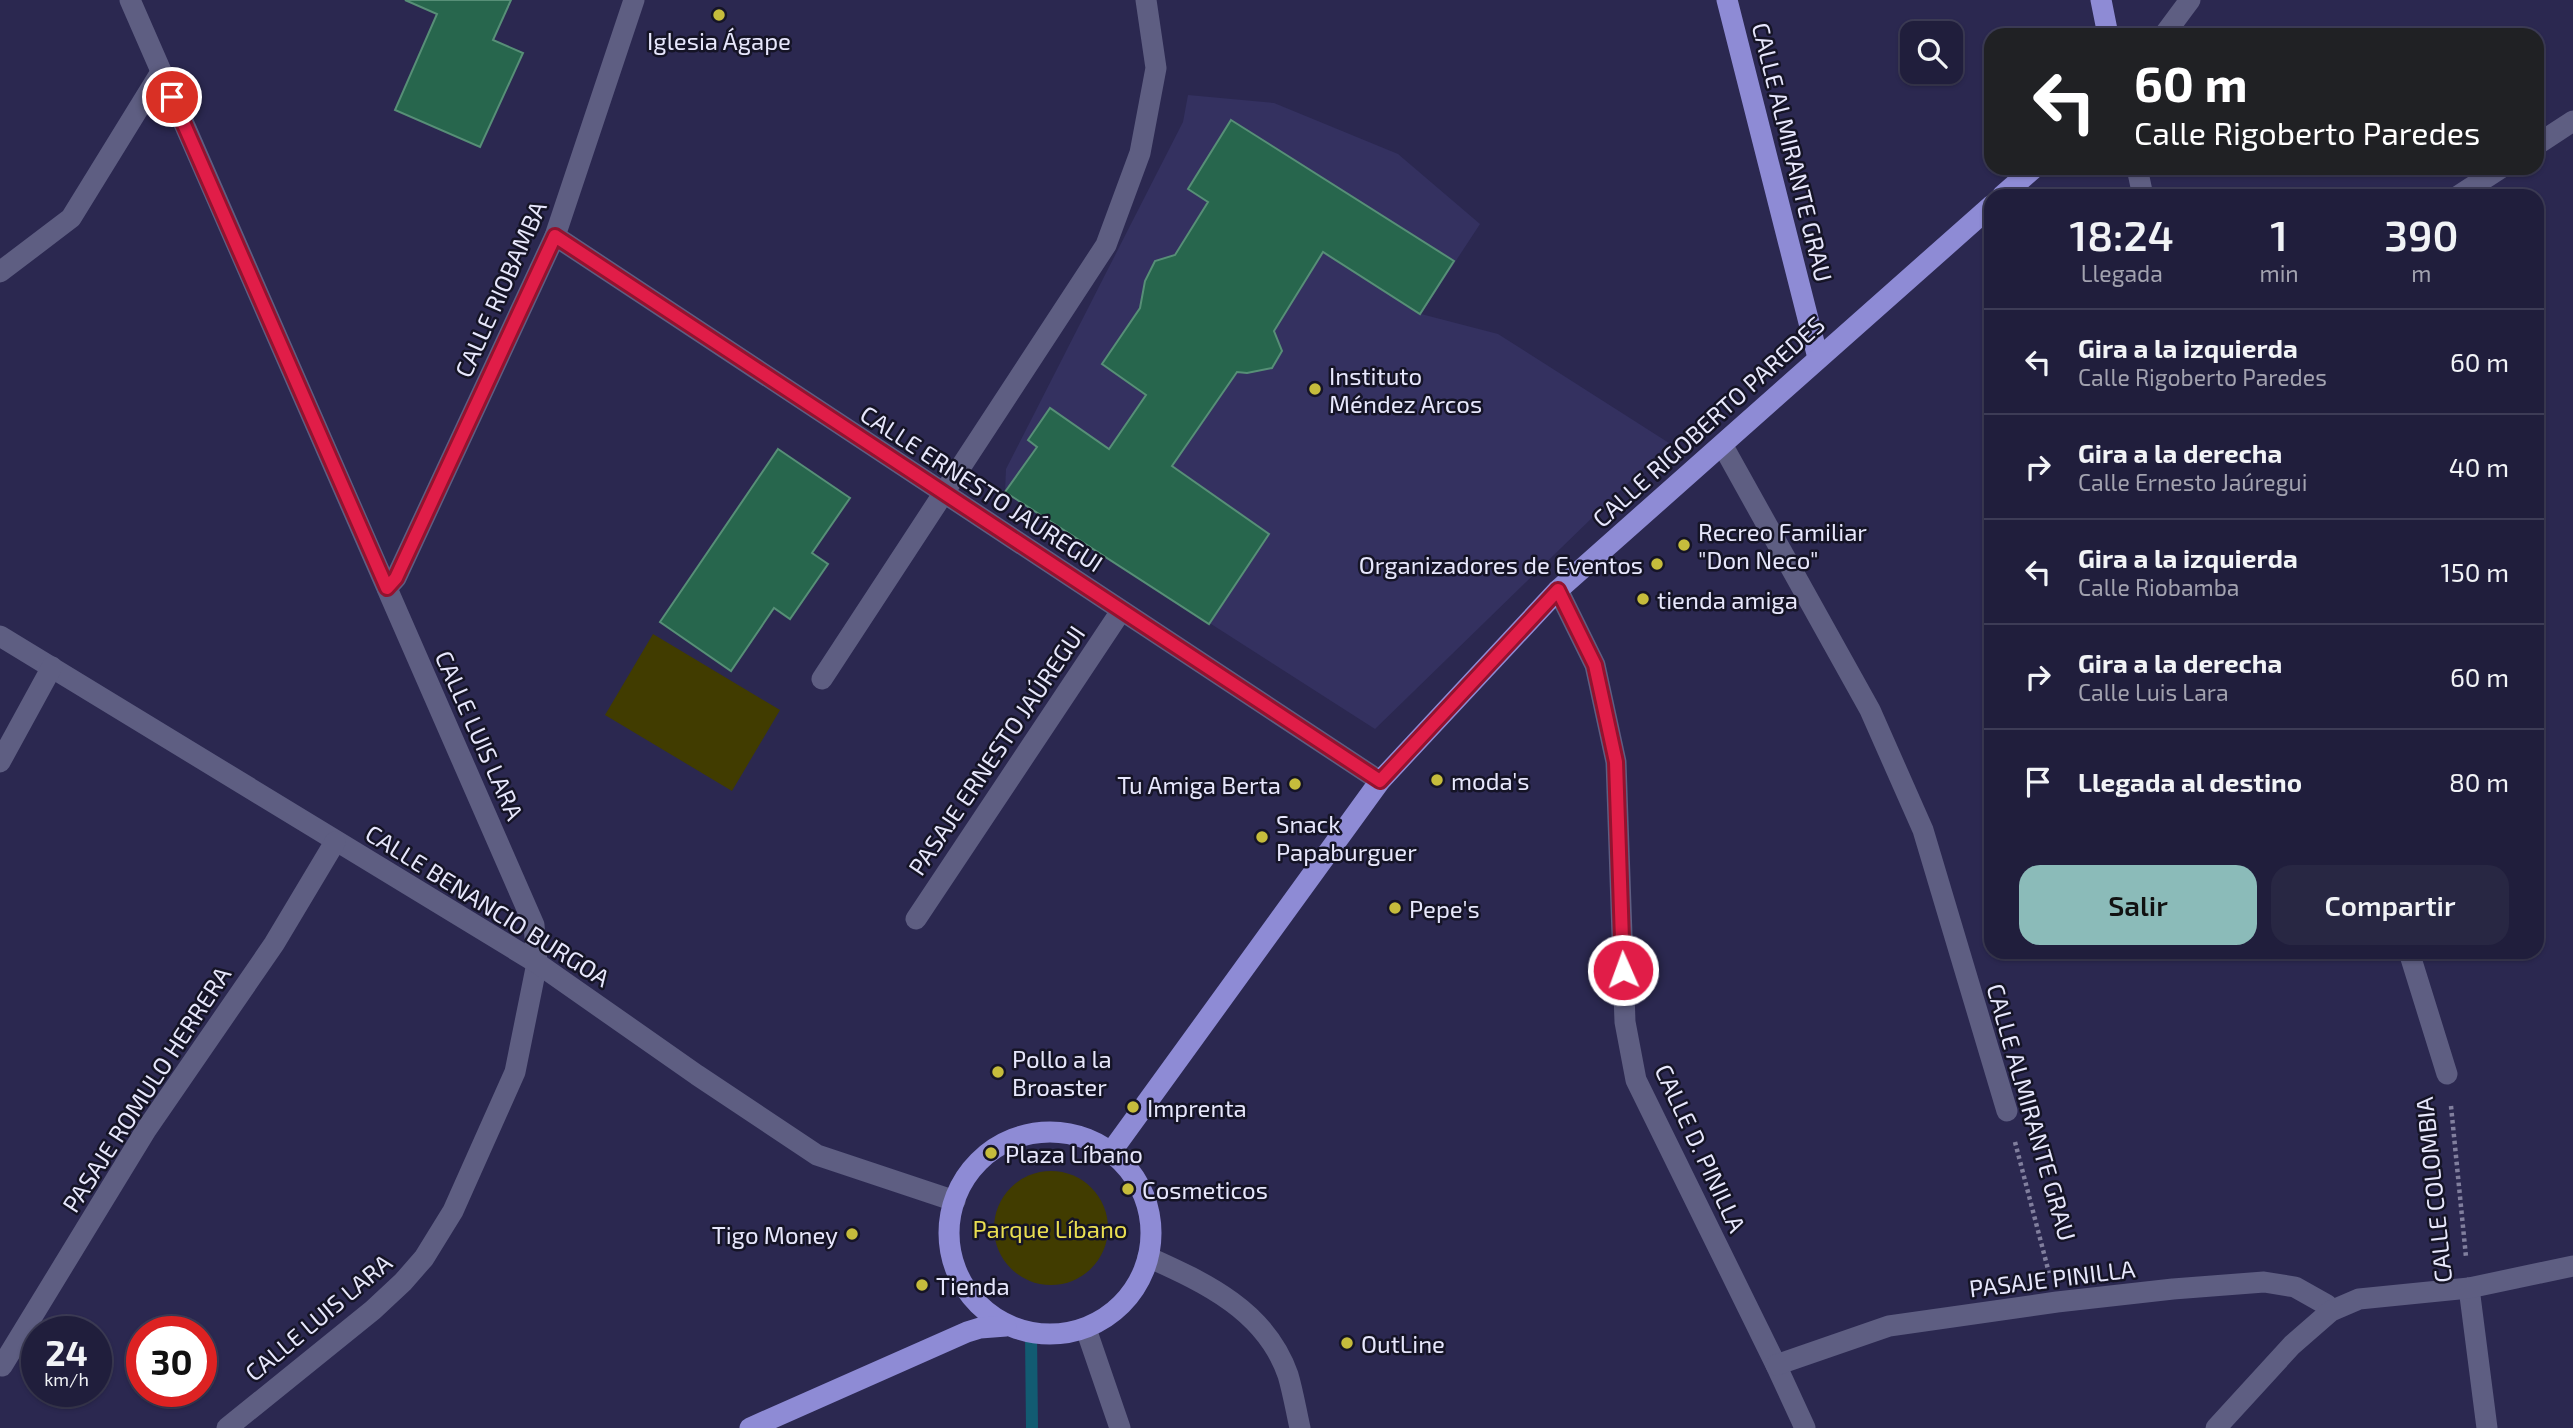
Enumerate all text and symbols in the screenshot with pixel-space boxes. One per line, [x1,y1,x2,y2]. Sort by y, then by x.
marker: Iglesia Ágape [711,7,727,23]
street label: CALLE ALMIRANTE GRAU [1747,19,1839,285]
map controls [1900,21,1963,84]
button: search [1900,21,1963,84]
place label: Iglesia Ágape [647,26,791,55]
text: 60 m [2134,53,2248,112]
icon: left [2019,56,2110,147]
pin [142,67,202,127]
icon: arrive [153,78,191,116]
text: Calle Rigoberto Paredes [2134,113,2480,151]
street label: CALLE RIOBAMBA [448,196,552,382]
text: 18:24 [2070,209,2174,259]
text: 1 [2270,209,2288,259]
text: 390 [2384,209,2458,259]
text: Llegada [2081,259,2163,287]
text: min [2260,259,2299,287]
text: m [2411,259,2431,287]
street label: CALLE RIGOBERTO PAREDES [1586,309,1830,533]
text: Gira a la izquierda [2078,332,2298,363]
icon: left [2019,343,2057,381]
text: 60 m [2450,346,2509,377]
place label: Instituto Méndez Arcos [1329,361,1482,418]
text: Calle Rigoberto Paredes [2078,363,2327,391]
marker: Instituto Méndez Arcos [1307,381,1323,397]
street label: CALLE ERNESTO JAÚREGUI [855,399,1109,577]
text: Gira a la derecha [2078,437,2282,468]
icon: right [2019,448,2057,486]
text: 40 m [2449,451,2509,482]
text: Calle Ernesto Jaúregui [2078,468,2307,496]
place label: Recreo Familiar "Don Neco" [1698,517,1867,574]
marker: Recreo Familiar "Don Neco" [1676,537,1692,553]
text: Gira a la izquierda [2078,542,2298,573]
place label: Organizadores de Eventos [1359,550,1643,579]
icon: left [2019,553,2057,591]
marker: Organizadores de Eventos [1649,556,1665,572]
text: 150 m [2440,556,2509,587]
text: Calle Riobamba [2078,573,2239,601]
place label: tienda amiga [1657,585,1798,614]
marker: tienda amiga [1635,591,1651,607]
street label: PASAJE ERNESTO JAÚREGUI [902,620,1090,880]
street label: CALLE LUIS LARA [430,646,530,824]
text: Gira a la derecha [2078,647,2282,678]
icon: right [2019,658,2057,696]
text: 60 m [2450,661,2509,692]
text: Calle Luis Lara [2078,678,2229,706]
icon: arrive [2019,763,2057,801]
place label: moda's [1451,766,1530,795]
text: Llegada al destino [2078,766,2302,797]
text: 80 m [2449,766,2509,797]
place label: Tu Amiga Berta [1117,770,1281,799]
marker: moda's [1429,772,1445,788]
marker: Tu Amiga Berta [1287,776,1303,792]
place label: Snack Papaburguer [1276,809,1417,866]
street label: CALLE BENANCIO BURGOA [361,818,615,992]
marker: Snack Papaburguer [1254,829,1270,845]
button: Salir [2019,865,2257,945]
button: Compartir [2271,865,2509,945]
place label: Pepe's [1409,894,1480,923]
marker: Pepe's [1387,900,1403,916]
position arrow [1586,933,1660,1007]
street label: PASAJE ROMULO HERRERA [56,961,236,1217]
street label: CALLE ALMIRANTE GRAU [1981,980,2083,1244]
place label: Pollo a la Broaster [1012,1044,1112,1101]
street label: CALLE D. PINILLA [1649,1059,1753,1237]
marker: Pollo a la Broaster [990,1064,1006,1080]
place label: Imprenta [1147,1093,1247,1122]
street label: CALLE COLOMBIA [2409,1096,2457,1284]
marker: Imprenta [1125,1099,1141,1115]
place label: Plaza Líbano [1005,1139,1143,1168]
marker: Plaza Líbano [983,1145,999,1161]
place label: Cosmeticos [1142,1175,1268,1204]
marker: Cosmeticos [1120,1181,1136,1197]
park label: Parque Líbano [973,1214,1127,1243]
place label: Tigo Money [712,1220,838,1249]
marker: Tigo Money [844,1226,860,1242]
street label: CALLE LUIS LARA [239,1247,397,1387]
street label: PASAJE PINILLA [1967,1253,2137,1303]
place label: Tienda [936,1271,1010,1300]
marker: Tienda [914,1277,930,1293]
speed limit sign: 30 [126,1316,217,1407]
place label: OutLine [1361,1329,1445,1358]
text: 24 [45,1331,88,1373]
marker: OutLine [1339,1335,1355,1351]
text: km/h [44,1368,89,1390]

